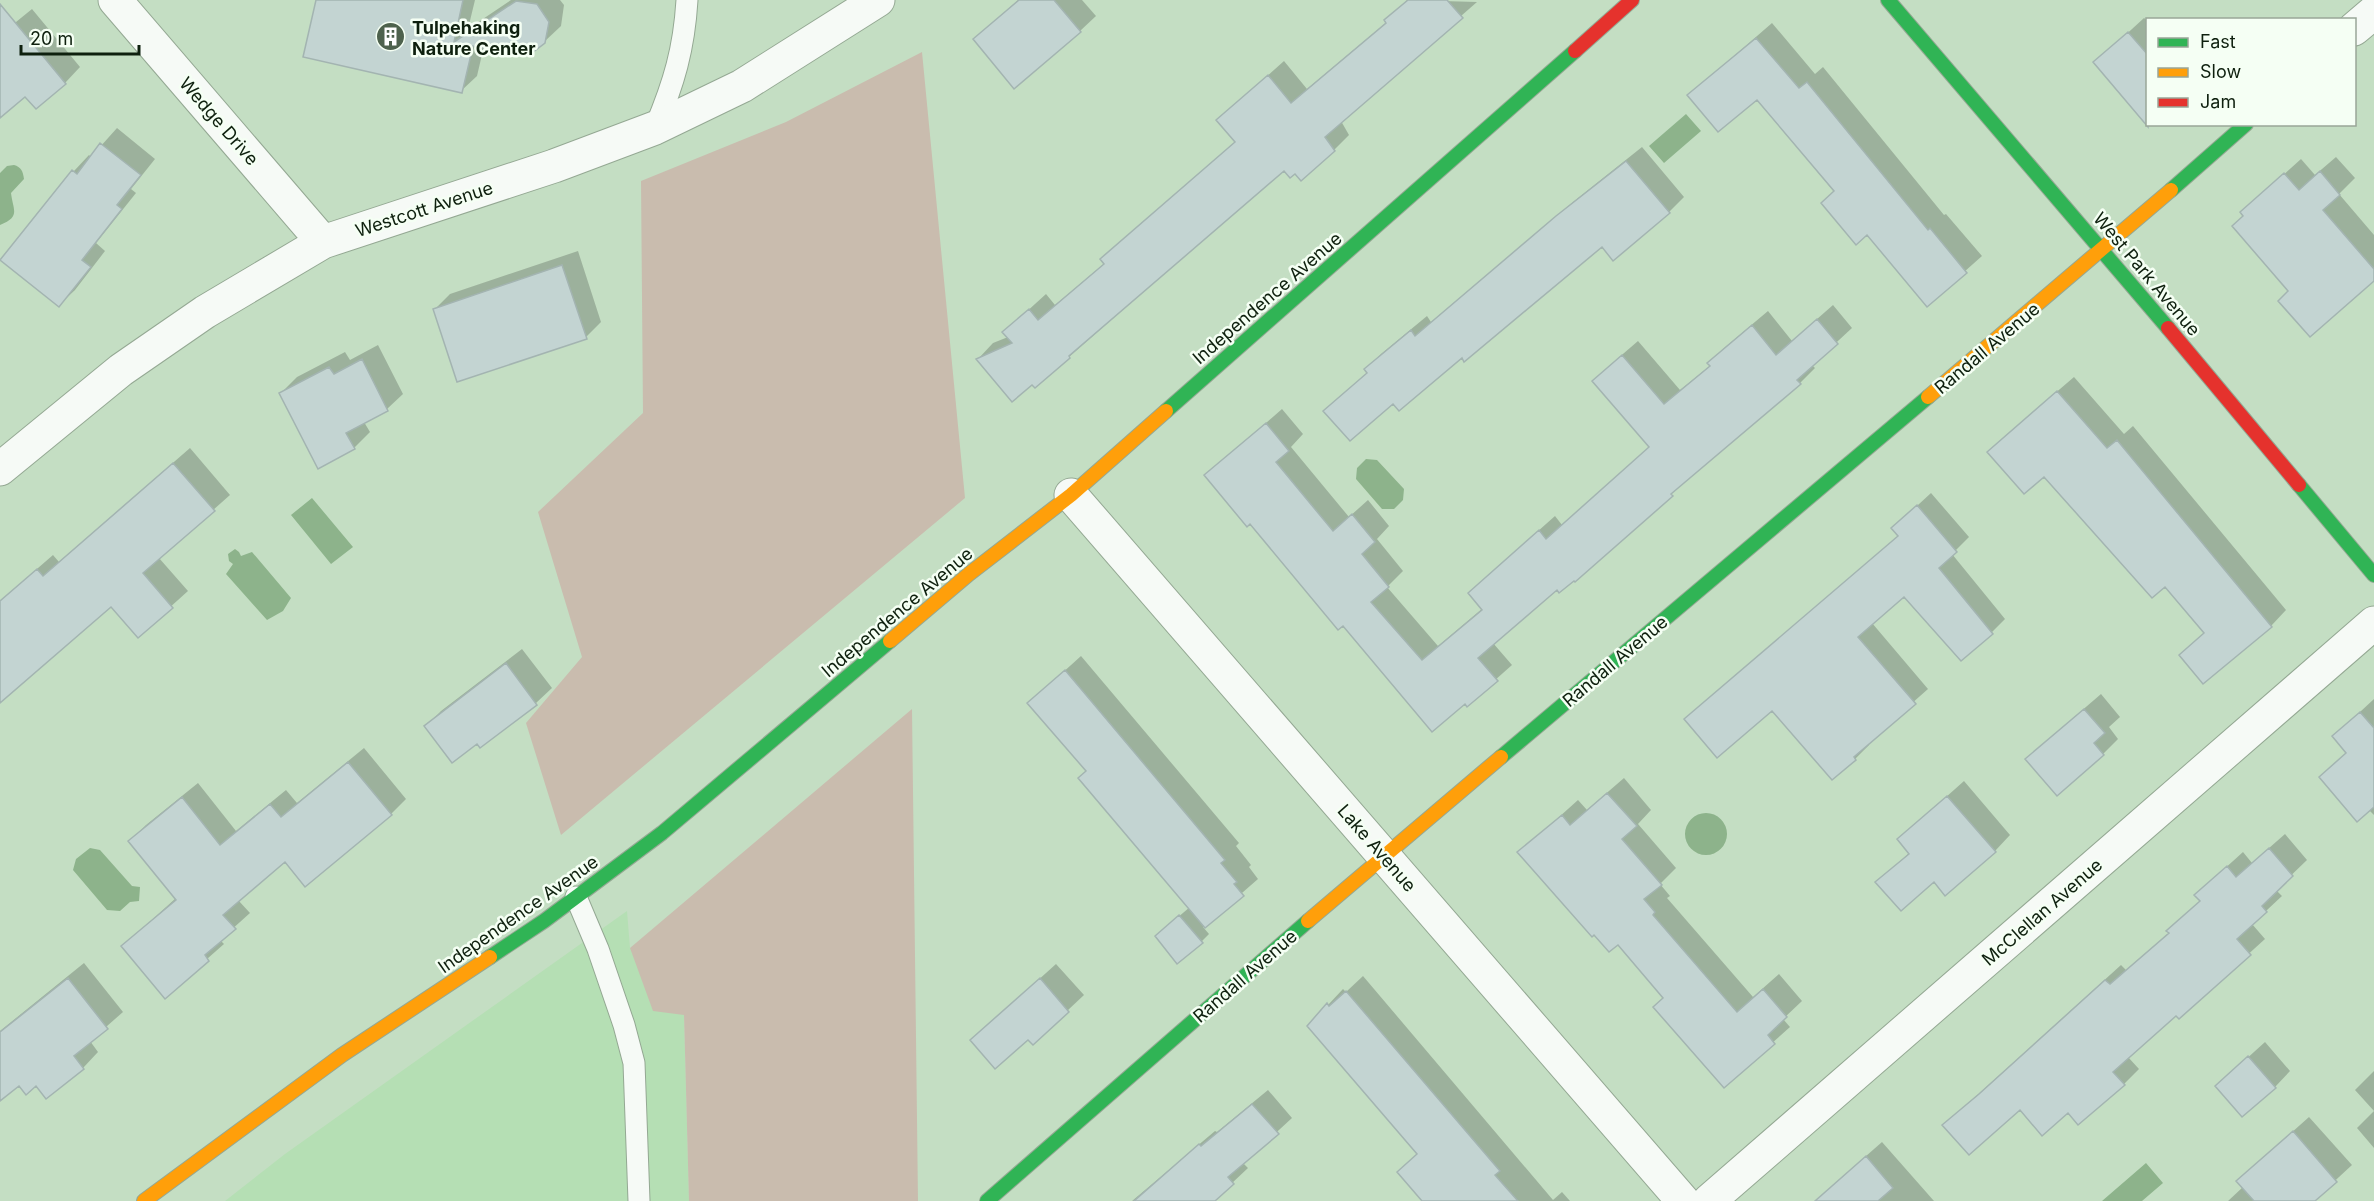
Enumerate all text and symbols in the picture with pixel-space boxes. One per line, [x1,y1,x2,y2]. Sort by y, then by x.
place label: Tulpehaking Nature Center [412,17,536,59]
scale bar [21,18,140,56]
legend [2146,18,2356,126]
building icon: Tulpehaking Nature Center [375,21,407,53]
text: 20 m [30,28,73,49]
text: Fast [2200,31,2236,52]
text: Slow [2200,61,2241,82]
street label: Wedge Drive [175,73,263,169]
text: Jam [2200,91,2236,112]
street label: Westcott Avenue [353,177,495,241]
street label: West Park Avenue [2089,208,2205,340]
street label: Independence Avenue [1188,228,1346,368]
street label: Randall Avenue [1930,298,2044,398]
street label: Independence Avenue [817,543,977,681]
street label: Randall Avenue [1558,611,1672,711]
street label: Lake Avenue [1333,800,1421,896]
street label: Independence Avenue [434,851,602,977]
street label: McClellan Avenue [1978,854,2106,970]
street label: Randall Avenue [1189,925,1301,1027]

